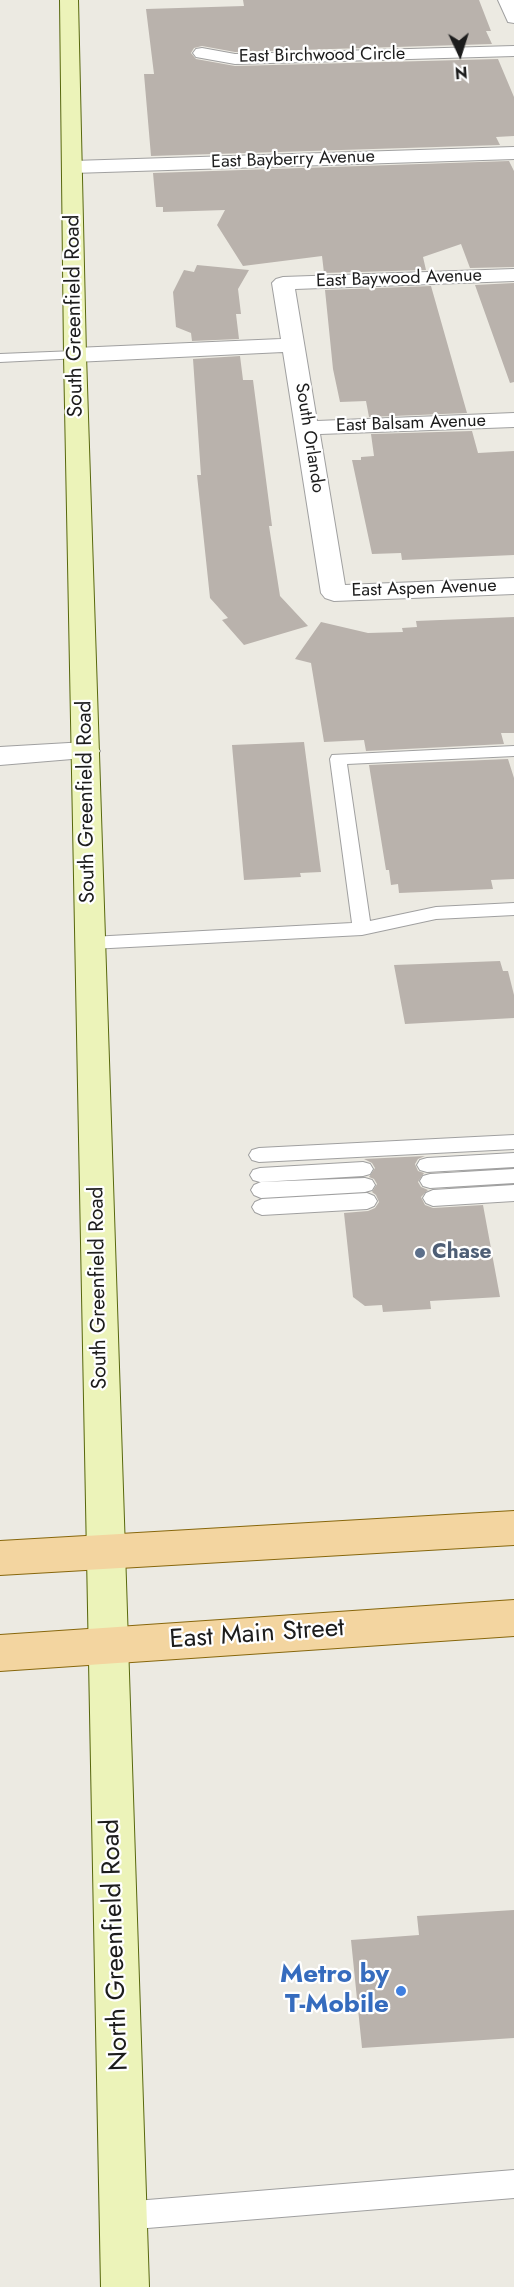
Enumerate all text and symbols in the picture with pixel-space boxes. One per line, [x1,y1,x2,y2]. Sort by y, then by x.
north arrow [430,24,490,84]
street label: East Birchwood Circle [239,44,405,68]
text: N [454,61,468,84]
street label: East Bayberry Avenue [211,146,375,174]
street label: South Greenfield Road [61,214,89,418]
street label: East Baywood Avenue [316,265,482,293]
street label: South Orlando [290,381,328,495]
street label: East Balsam Avenue [336,411,486,437]
street label: East Aspen Avenue [351,576,497,602]
street label: South Greenfield Road [73,700,101,904]
street label: South Greenfield Road [85,1186,113,1390]
place label: Chase [432,1240,492,1266]
marker: Chase [413,1246,427,1260]
street label: East Main Street [169,1613,345,1657]
street label: North Greenfield Road [96,1818,136,2072]
place label: Metro by T-Mobile [280,1960,389,2021]
marker: Metro by T-Mobile [394,1984,408,1998]

